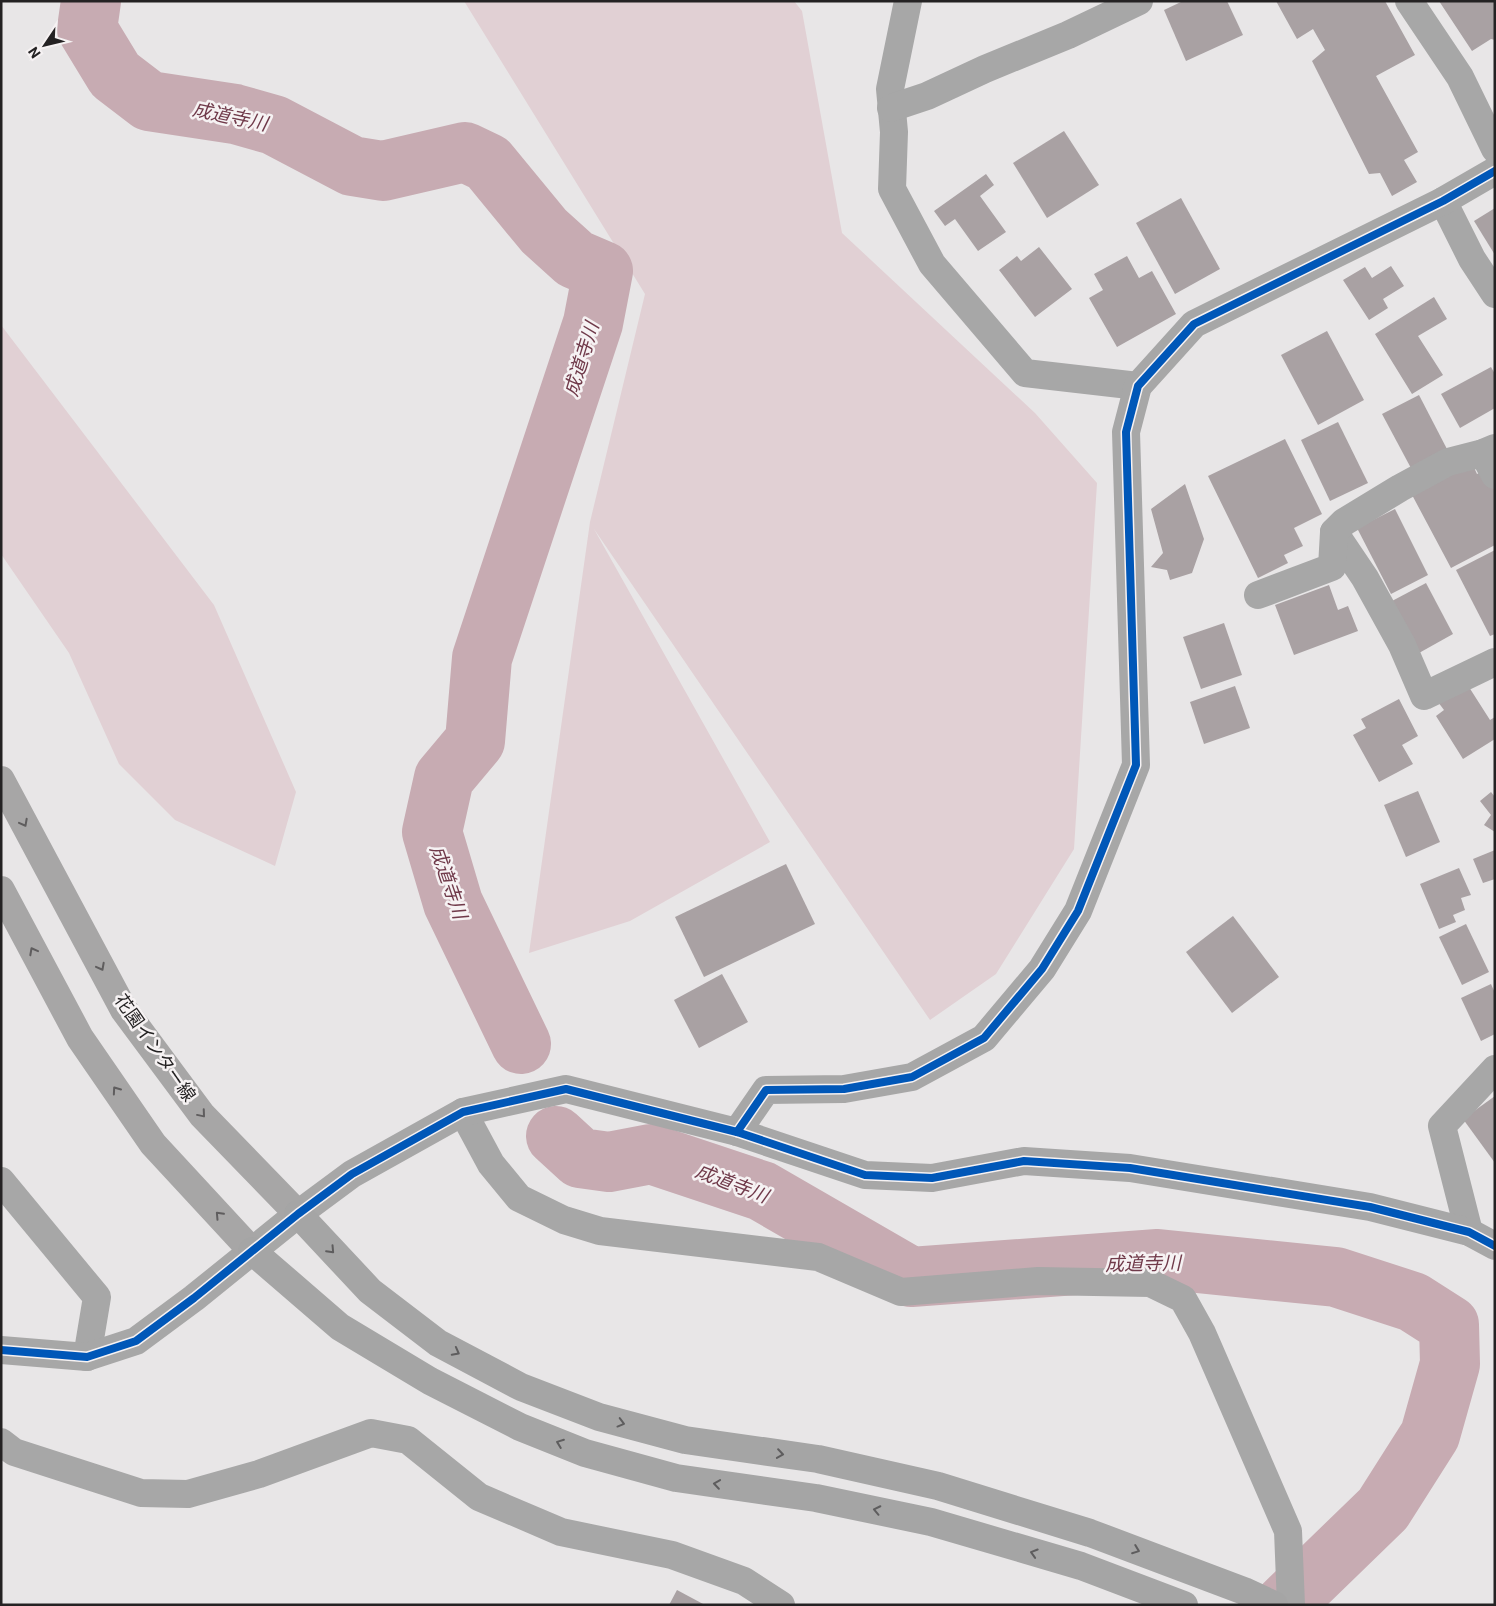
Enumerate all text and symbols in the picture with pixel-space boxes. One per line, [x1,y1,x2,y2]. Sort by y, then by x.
north arrow [20,20,70,70]
text: N [25,44,44,61]
water label: 成道寺川 [190,97,271,136]
water label: 成道寺川 [559,318,604,399]
one-way arrow [18,818,28,827]
water label: 成道寺川 [425,842,472,924]
one-way arrow [29,947,39,956]
one-way arrow [95,961,105,970]
street label: 花園インター線 [111,990,200,1105]
one-way arrow [113,1087,122,1096]
one-way arrow [197,1109,206,1118]
water label: 成道寺川 [692,1159,773,1209]
one-way arrow [216,1212,225,1221]
one-way arrow [325,1244,334,1253]
water label: 成道寺川 [1105,1251,1183,1276]
one-way arrow [450,1346,459,1356]
one-way arrow [616,1417,625,1428]
one-way arrow [556,1439,565,1449]
one-way arrow [776,1448,784,1459]
one-way arrow [713,1479,721,1490]
one-way arrow [873,1506,882,1516]
one-way arrow [1131,1544,1140,1554]
one-way arrow [1030,1548,1039,1558]

